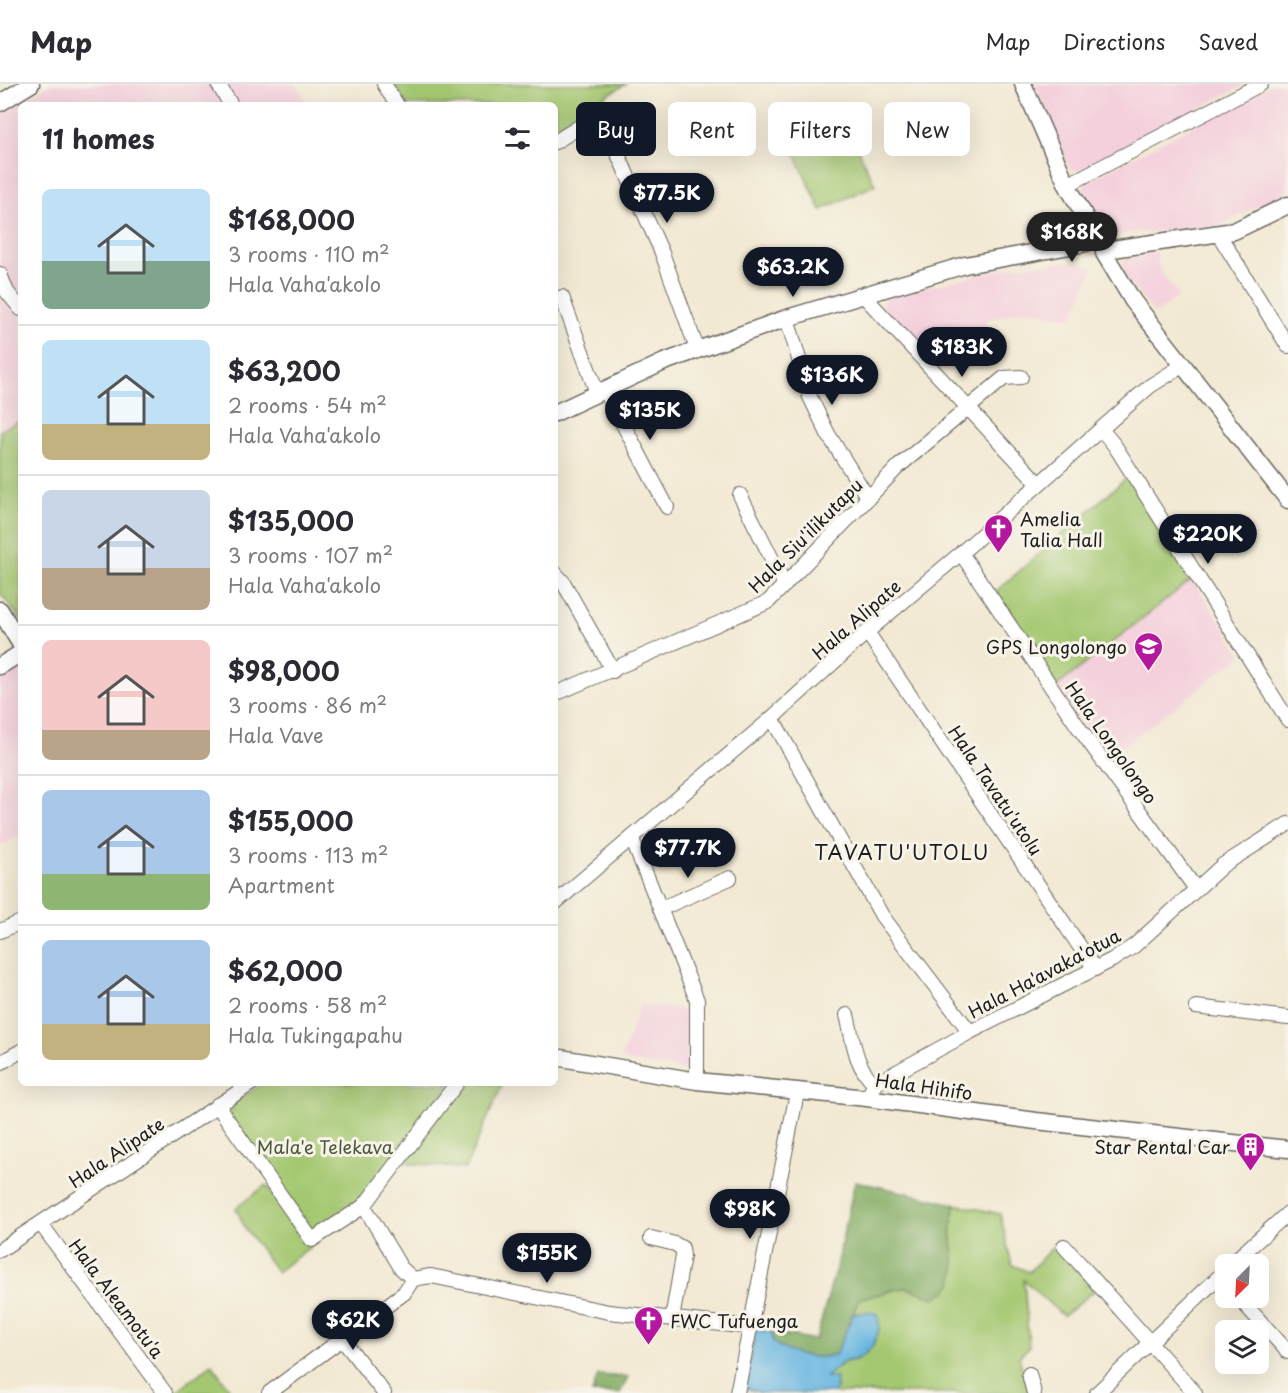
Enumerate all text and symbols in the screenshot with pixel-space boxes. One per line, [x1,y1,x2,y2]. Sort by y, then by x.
text: Map [30,20,92,63]
text: Map [985,25,1030,57]
text: Directions [1063,25,1165,57]
text: Saved [1198,25,1258,57]
chip: Buy [576,102,656,156]
chip: Rent [668,102,756,156]
chip: Filters [768,102,872,156]
chip: New [884,102,970,156]
text: 11 homes [42,119,155,158]
icon: filters [501,122,534,155]
pin: $77.5K [618,173,716,224]
text: $77.5K [633,177,701,207]
text: $168,000 [228,200,355,239]
pin: $168K [1030,212,1114,263]
icon: home [90,213,162,285]
text: $168K [1040,216,1104,246]
text: 3 rooms · 110 m² [228,239,390,269]
pin: $63.2K [744,247,842,298]
text: $63.2K [757,251,829,281]
text: Hala Vaha'akolo [228,269,381,299]
pin: $183K [920,327,1004,378]
text: $183K [931,331,993,361]
text: $63,200 [228,351,341,390]
pin: $136K [790,355,874,406]
text: $136K [800,359,864,389]
icon: home [90,364,162,436]
text: 2 rooms · 54 m² [228,390,387,420]
pin: $135K [608,390,692,441]
text: $135K [619,394,681,424]
text: Hala Vaha'akolo [228,420,381,450]
street label: Hala Siu'ilikutapu [742,472,868,598]
text: $135,000 [228,501,354,540]
place label: Amelia Talia Hall [1020,505,1103,553]
church icon: Amelia Talia Hall [983,512,1015,554]
icon: home [90,514,162,586]
pin: $220K [1166,514,1250,565]
text: $220K [1173,518,1243,548]
text: 3 rooms · 107 m² [228,540,393,570]
text: Hala Vaha'akolo [228,570,381,600]
street label: Hala Alipate [805,573,907,665]
school or university icon: GPS Longolongo [1132,630,1164,672]
place label: GPS Longolongo [986,633,1127,660]
text: $98,000 [228,651,340,690]
icon: home [90,664,162,736]
street label: Hala Longolongo [1059,675,1165,809]
text: 3 rooms · 86 m² [228,690,387,720]
street label: Hala Tavatu'utolu [942,719,1050,861]
text: Hala Vave [228,720,324,750]
text: $155,000 [228,801,353,840]
icon: home [90,814,162,886]
pin: $77.7K [639,828,737,879]
text: $77.7K [655,832,722,862]
district label: TAVATU'UTOLU [814,837,990,867]
text: 3 rooms · 113 m² [228,840,388,870]
text: Apartment [228,870,335,900]
street label: Hala Ha'avaka'otua [963,921,1126,1025]
text: $62,000 [228,951,343,990]
icon: home [90,964,162,1036]
text: 2 rooms · 58 m² [228,990,387,1020]
text: Hala Tukingapahu [228,1020,403,1050]
street label: Hala Hihifo [874,1066,974,1106]
street label: Hala Alipate [63,1110,169,1194]
building icon: Star Rental Car [1235,1130,1267,1172]
park label: Mala'e Telekava [257,1133,394,1160]
place label: Star Rental Car [1094,1133,1231,1160]
pin: $98K [714,1189,786,1240]
text: $98K [724,1193,776,1223]
street label: Hala Aleamotu'a [63,1233,171,1364]
pin: $155K [505,1233,589,1284]
text: $155K [516,1237,578,1267]
north arrow [1215,1254,1269,1308]
map controls [1215,1254,1269,1374]
pin: $62K [317,1300,389,1351]
text: $62K [326,1304,380,1334]
church icon: FWC Tufuenga [633,1304,665,1346]
place label: FWC Tufuenga [670,1307,799,1334]
button: layers [1215,1320,1269,1374]

